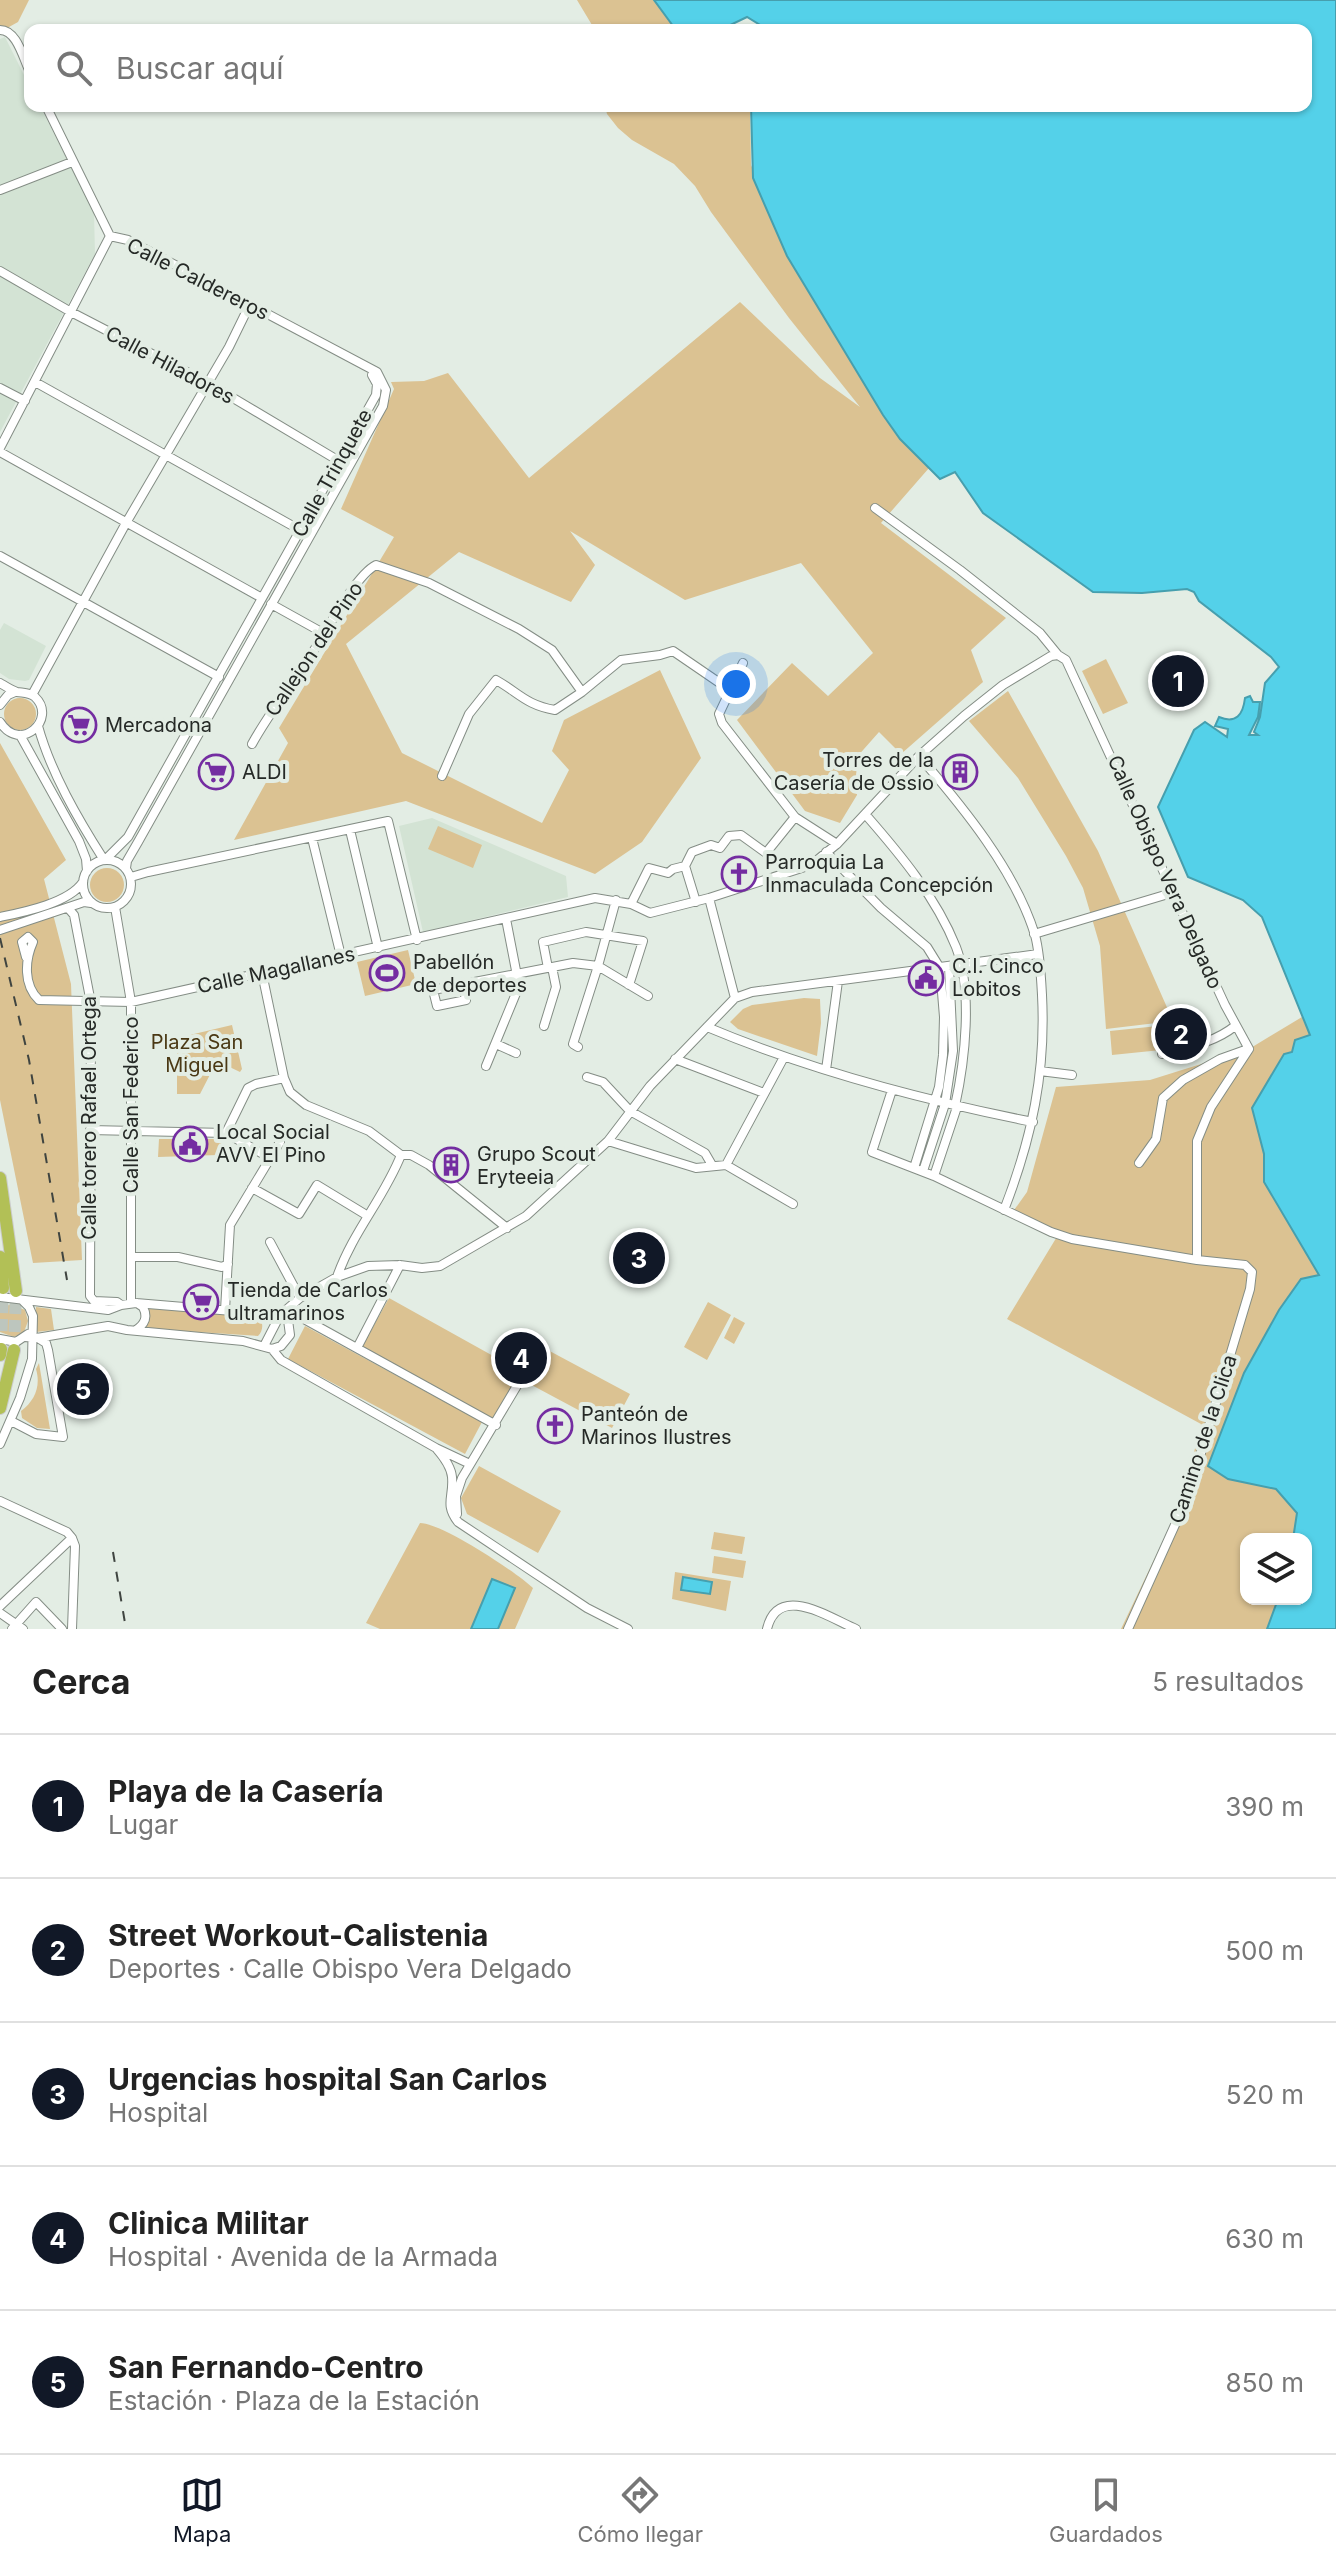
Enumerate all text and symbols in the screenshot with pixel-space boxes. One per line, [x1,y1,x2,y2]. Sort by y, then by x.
search box [24,24,1312,112]
icon: search [52,46,96,90]
text: Buscar aquí [116,50,283,86]
street label: Calle Caldereros [123,233,273,325]
street label: Calle Hiladores [102,321,238,409]
street label: Calle Trinquete [287,405,377,541]
street label: Callejon del Pino [260,577,368,721]
pin: 1 [1152,651,1204,711]
your location [716,664,756,704]
supermarket icon: Mercadona [60,706,98,744]
place label: Mercadona [105,713,212,737]
place label: Torres de la Casería de Ossio [774,748,934,795]
street label: Calle Obispo Vera Delgado [1103,751,1227,993]
supermarket icon: ALDI [197,753,235,791]
building icon: Torres de la Casería de Ossio [941,753,979,791]
place label: ALDI [242,760,287,784]
place label: Parroquia La Inmaculada Concepción [765,850,993,897]
church icon: Parroquia La Inmaculada Concepción [720,855,758,893]
street label: Calle Magallanes [195,942,357,998]
place label: Pabellón de deportes [413,950,527,997]
sports icon: Pabellón de deportes [368,954,406,992]
place label: C.I. Cinco Lobitos [952,954,1044,1001]
public building icon: C.I. Cinco Lobitos [907,959,945,997]
street label: Calle torero Rafael Ortega [77,996,101,1240]
pin: 2 [1155,1004,1207,1064]
street label: Calle San Federico [119,1016,143,1194]
park label: Plaza San Miguel [151,1030,243,1077]
place label: Local Social AVV El Pino [216,1120,330,1167]
public building icon: Local Social AVV El Pino [171,1125,209,1163]
place label: Grupo Scout Eryteeia [477,1142,596,1189]
building icon: Grupo Scout Eryteeia [432,1146,470,1184]
pin: 3 [613,1228,665,1288]
place label: Tienda de Carlos ultramarinos [227,1278,388,1325]
supermarket icon: Tienda de Carlos ultramarinos [182,1283,220,1321]
pin: 4 [495,1328,547,1388]
street label: Camino de la Clica [1164,1352,1242,1526]
pin: 5 [57,1359,109,1419]
place label: Panteón de Marinos Ilustres [581,1402,732,1449]
church icon: Panteón de Marinos Ilustres [536,1407,574,1445]
map controls [1240,1533,1312,1605]
button: layers [1240,1533,1312,1605]
text: Cerca [32,1661,131,1702]
text: 5 resultados [1152,1666,1304,1697]
text: Playa de la Casería [108,1773,384,1809]
text: 1 [52,1791,64,1822]
text: 390 m [1225,1791,1304,1822]
text: Lugar [108,1809,178,1840]
text: Street Workout-Calistenia [108,1917,488,1953]
text: 2 [50,1935,66,1966]
text: 500 m [1225,1935,1304,1966]
text: Deportes · Calle Obispo Vera Delgado [108,1953,572,1984]
text: Urgencias hospital San Carlos [108,2061,547,2097]
text: 3 [50,2079,66,2110]
text: 520 m [1226,2079,1304,2110]
text: Hospital [108,2097,208,2128]
text: Clinica Militar [108,2205,309,2241]
text: 4 [49,2223,67,2254]
text: 630 m [1225,2223,1304,2254]
text: Hospital · Avenida de la Armada [108,2241,498,2272]
text: San Fernando-Centro [108,2349,424,2385]
text: 5 [50,2367,66,2398]
text: 850 m [1226,2367,1304,2398]
text: Estación · Plaza de la Estación [108,2385,480,2416]
tab: Mapa [173,2473,231,2547]
tab: Cómo llegar [577,2473,703,2547]
tab: Guardados [1049,2473,1163,2547]

